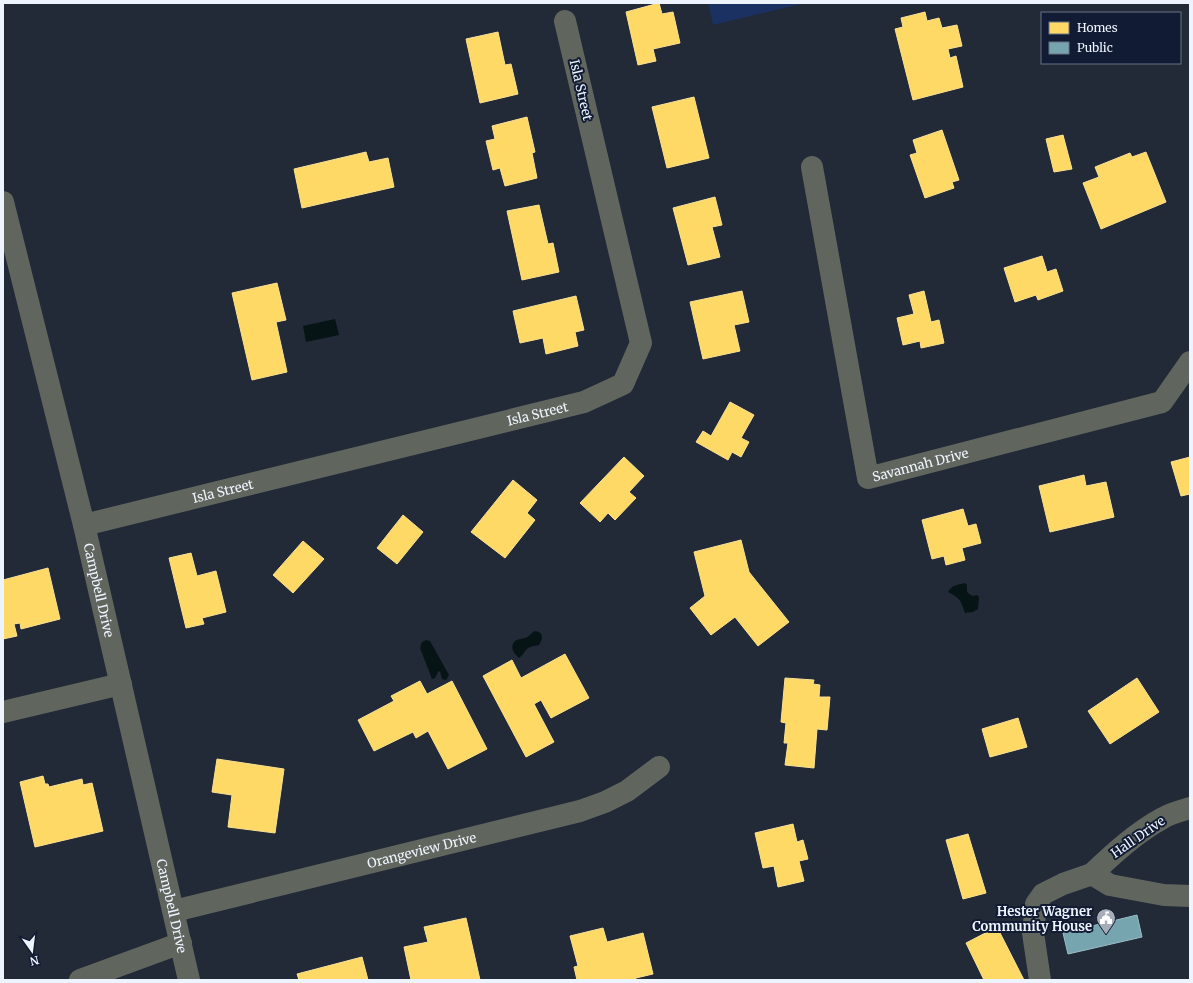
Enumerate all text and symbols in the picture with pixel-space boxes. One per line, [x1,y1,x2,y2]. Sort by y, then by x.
legend [1041,12,1181,64]
text: Homes [1077,20,1118,35]
text: Public [1077,40,1113,55]
street label: Isla Street [566,58,596,122]
street label: Isla Street [505,398,570,429]
street label: Savannah Drive [870,444,970,485]
street label: Isla Street [191,475,255,507]
street label: Campbell Drive [80,542,118,639]
street label: Hall Drive [1108,812,1169,862]
street label: Orangeview Drive [365,828,478,872]
street label: Campbell Drive [153,857,191,955]
place label: Hester Wagner Community House [972,903,1092,935]
public building icon: Hester Wagner Community House [1095,907,1117,935]
north arrow [12,931,52,971]
text: N [28,953,40,969]

